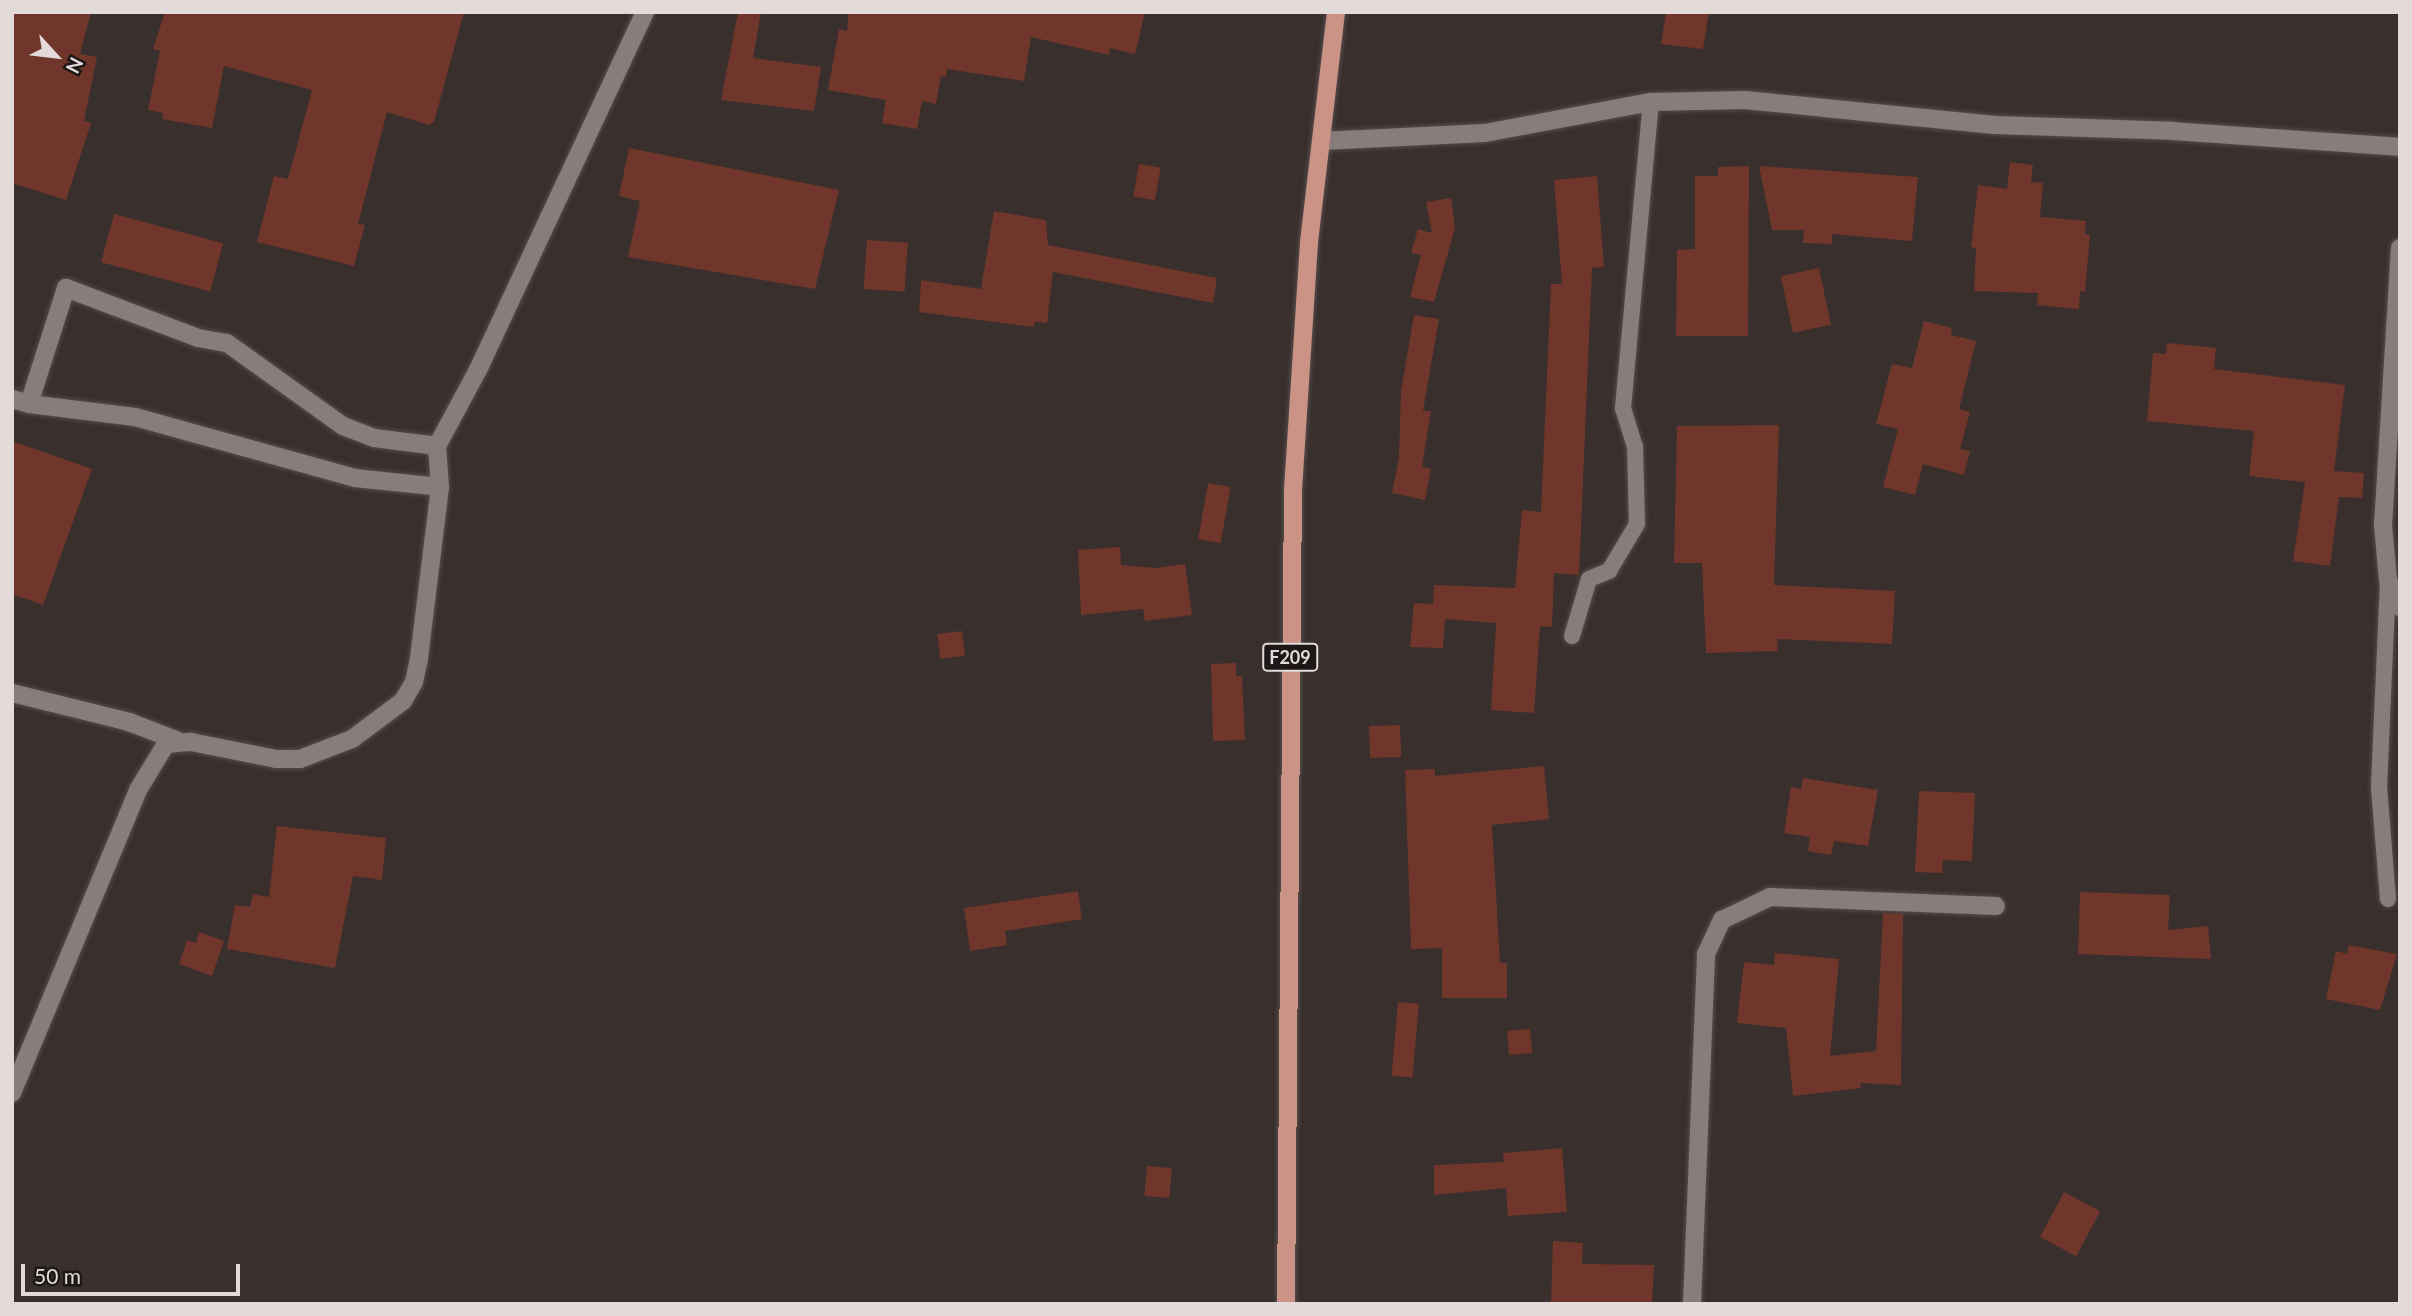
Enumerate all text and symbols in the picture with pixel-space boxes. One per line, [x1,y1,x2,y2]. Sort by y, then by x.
north arrow [21,21,91,91]
text: N [62,54,89,77]
road number: F209 [1262,642,1318,672]
scale bar [24,1250,243,1294]
text: 50 m [34,1263,81,1288]

